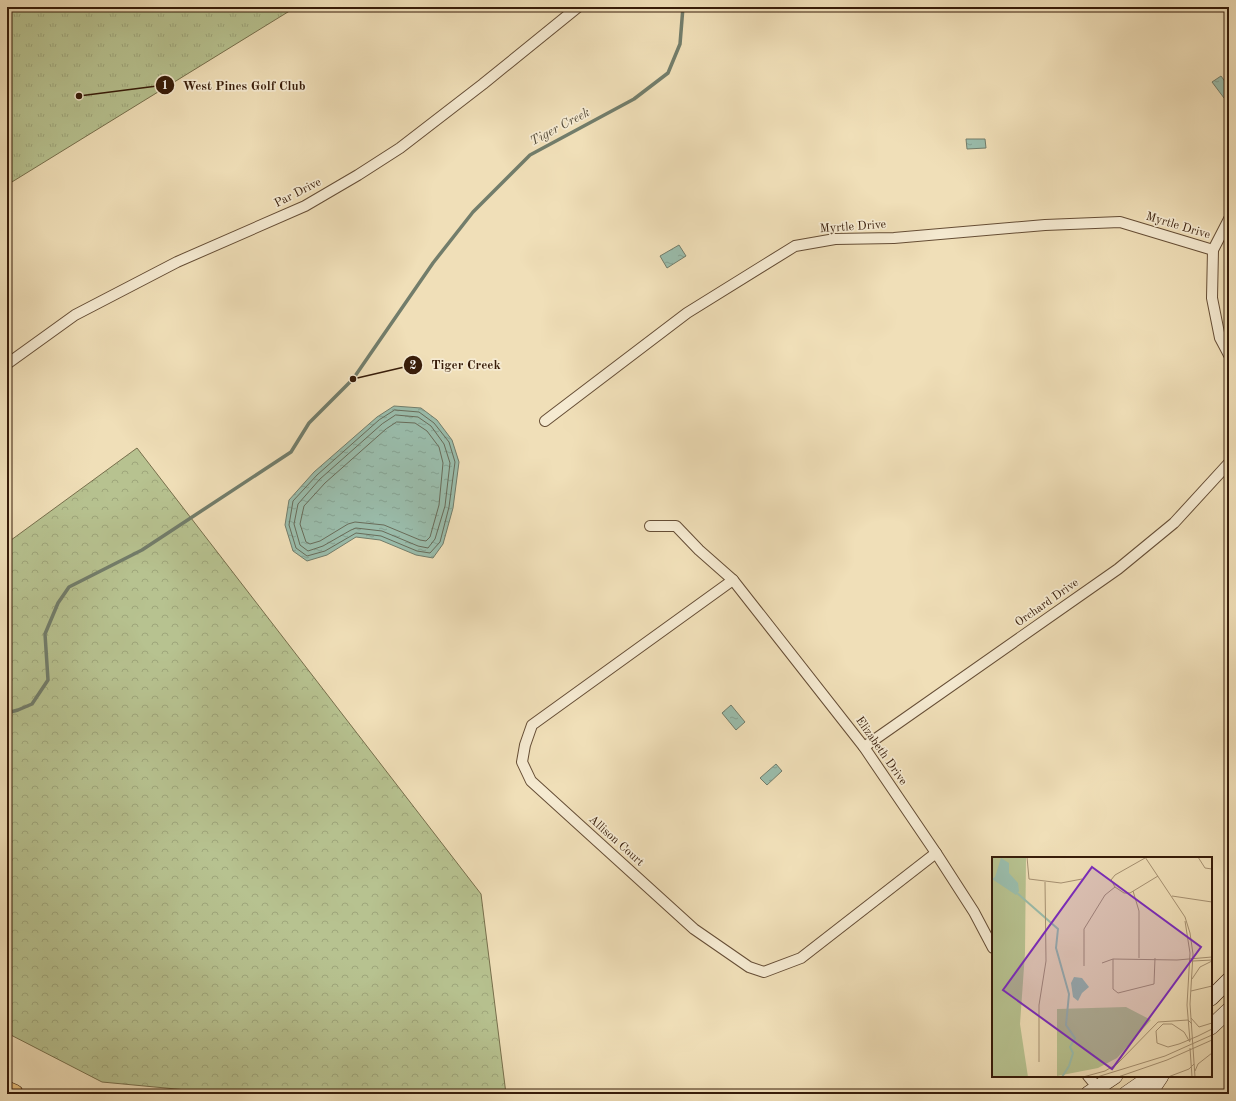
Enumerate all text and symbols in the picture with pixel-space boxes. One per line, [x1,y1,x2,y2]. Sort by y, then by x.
callout: West Pines Golf Club [155,73,314,98]
text: 1 [162,80,168,92]
text: West Pines Golf Club [182,80,306,93]
water label: Tiger Creek [528,106,592,148]
street label: Par Drive [273,176,324,210]
street label: Myrtle Drive [1144,211,1212,242]
street label: Myrtle Drive [819,219,887,235]
callout: Tiger Creek [403,352,509,377]
text: Tiger Creek [431,359,501,372]
text: 2 [410,360,417,372]
street label: Orchard Drive [1013,576,1081,629]
street label: Elizabeth Drive [853,715,909,788]
street label: Allison Court [586,813,646,869]
inset map [992,857,1212,1077]

